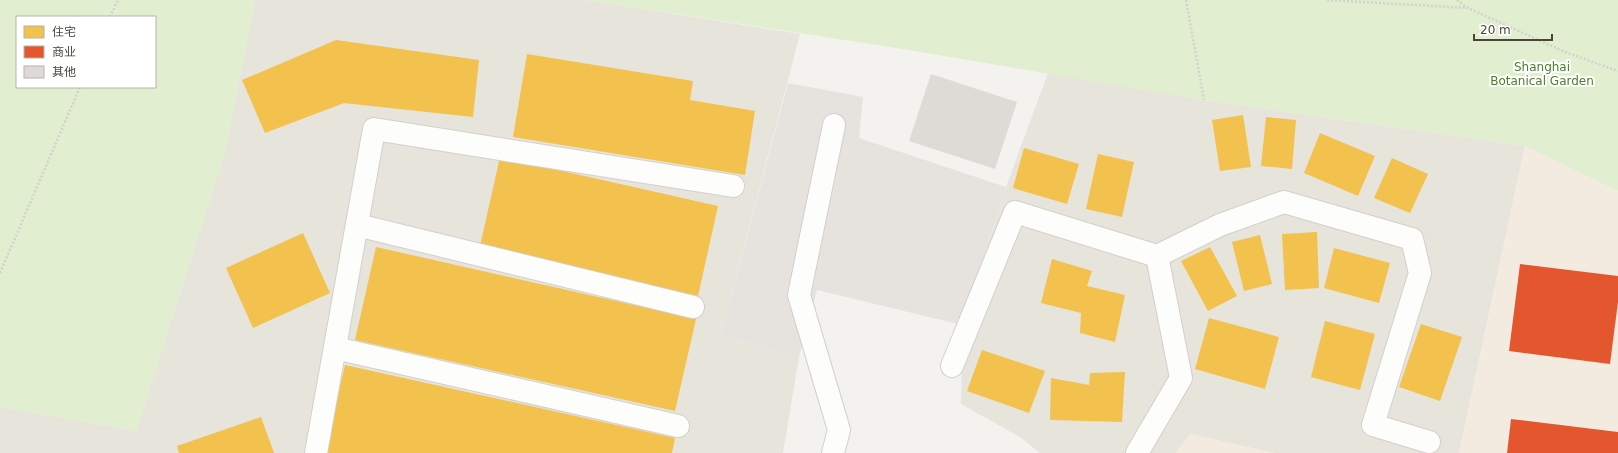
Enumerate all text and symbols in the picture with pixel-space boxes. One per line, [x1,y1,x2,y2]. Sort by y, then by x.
legend [16,16,156,88]
scale bar [1474,16,1552,42]
text: 20 m [1480,23,1511,37]
text: 住宅 [52,25,76,39]
text: 商业 [52,45,76,59]
park label: Shanghai Botanical Garden [1490,60,1594,88]
text: 其他 [52,65,76,79]

